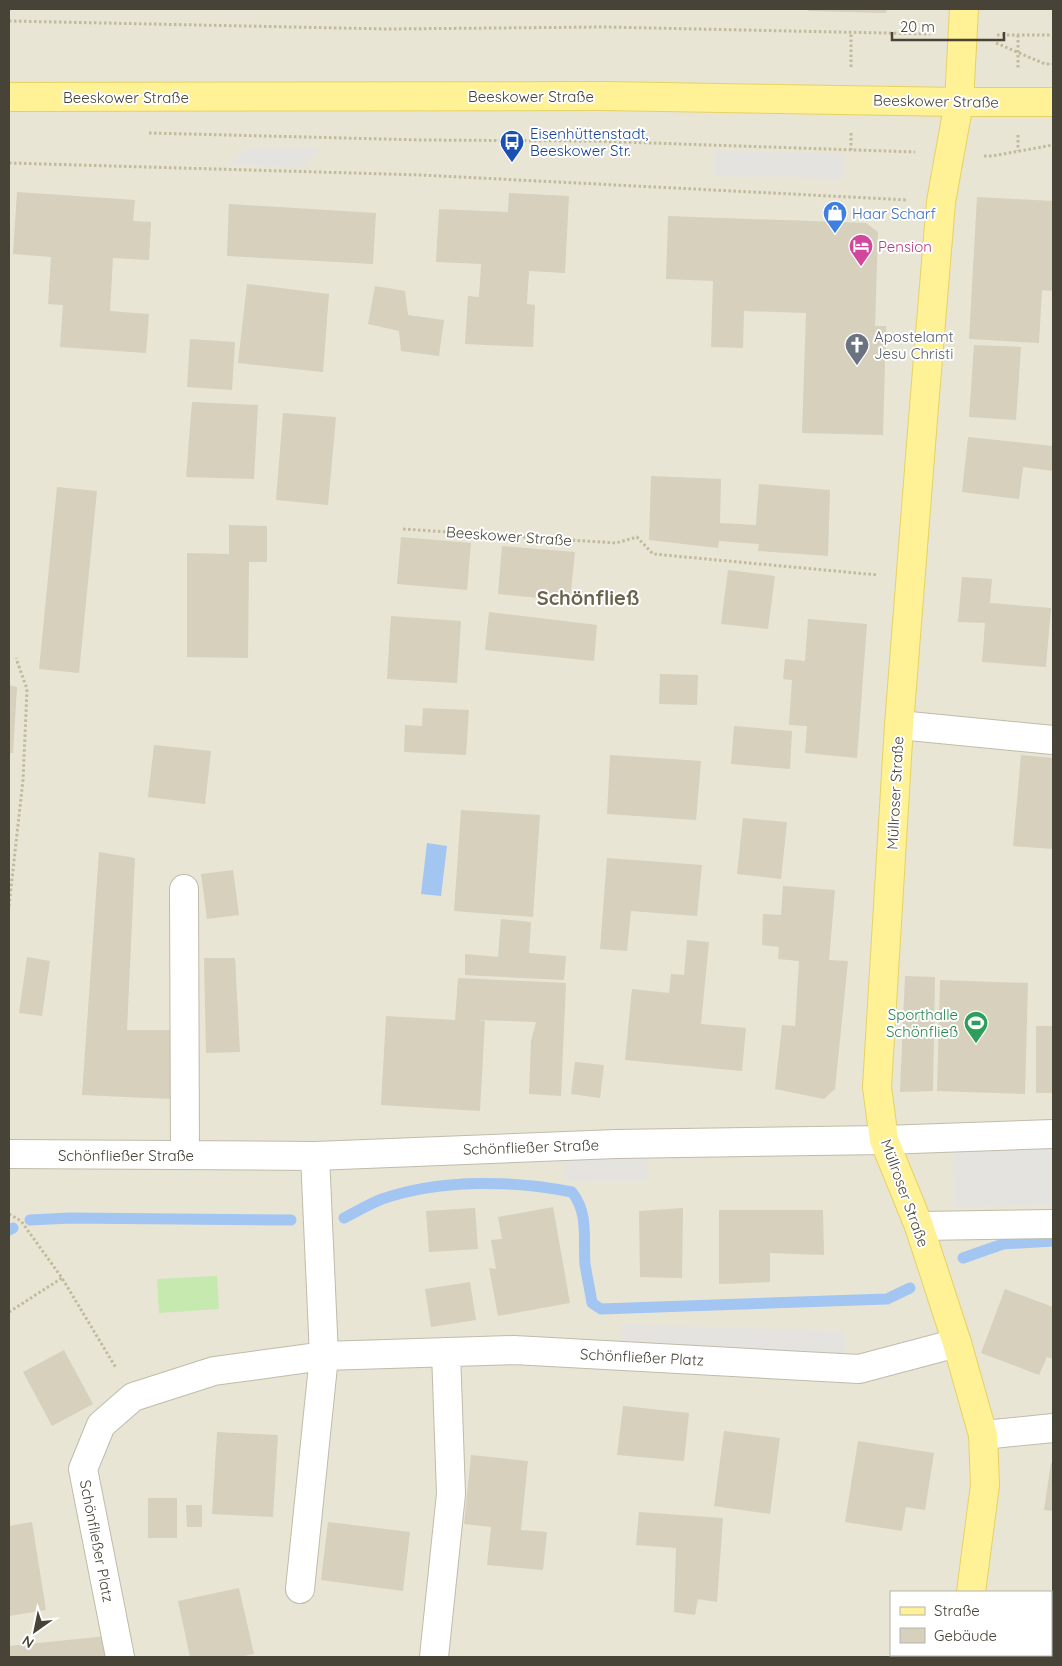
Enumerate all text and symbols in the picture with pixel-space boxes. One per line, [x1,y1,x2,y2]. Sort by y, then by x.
scale bar [892,10,1004,42]
text: 20 m [900,17,935,36]
street label: Beeskower Straße [468,87,594,106]
street label: Beeskower Straße [63,88,189,107]
street label: Beeskower Straße [873,90,999,112]
place label: Eisenhüttenstadt, Beeskower Str. [530,124,649,160]
bus stop icon: Eisenhüttenstadt, Beeskower Str. [499,129,525,163]
shop icon: Haar Scharf [822,200,848,234]
place label: Haar Scharf [852,204,937,223]
hotel icon: Pension [848,233,874,267]
place label: Pension [878,237,932,256]
place label: Apostelamt Jesu Christi [874,327,954,363]
church icon: Apostelamt Jesu Christi [844,332,870,366]
street label: Beeskower Straße [446,522,572,550]
district label: Schönfließ [537,585,639,610]
street label: Müllroser Straße [883,736,907,850]
place label: Sporthalle Schönfließ [886,1005,958,1041]
sports icon: Sporthalle Schönfließ [963,1010,989,1044]
street label: Schönfließer Straße [463,1135,599,1159]
street label: Müllroser Straße [877,1136,933,1250]
street label: Schönfließer Straße [58,1146,194,1165]
street label: Schönfließer Platz [580,1344,704,1370]
street label: Schönfließer Platz [76,1478,118,1604]
legend [890,1591,1052,1656]
text: Straße [934,1601,980,1620]
north arrow [10,1606,60,1656]
text: Gebäude [934,1626,997,1645]
text: N [19,1632,37,1652]

